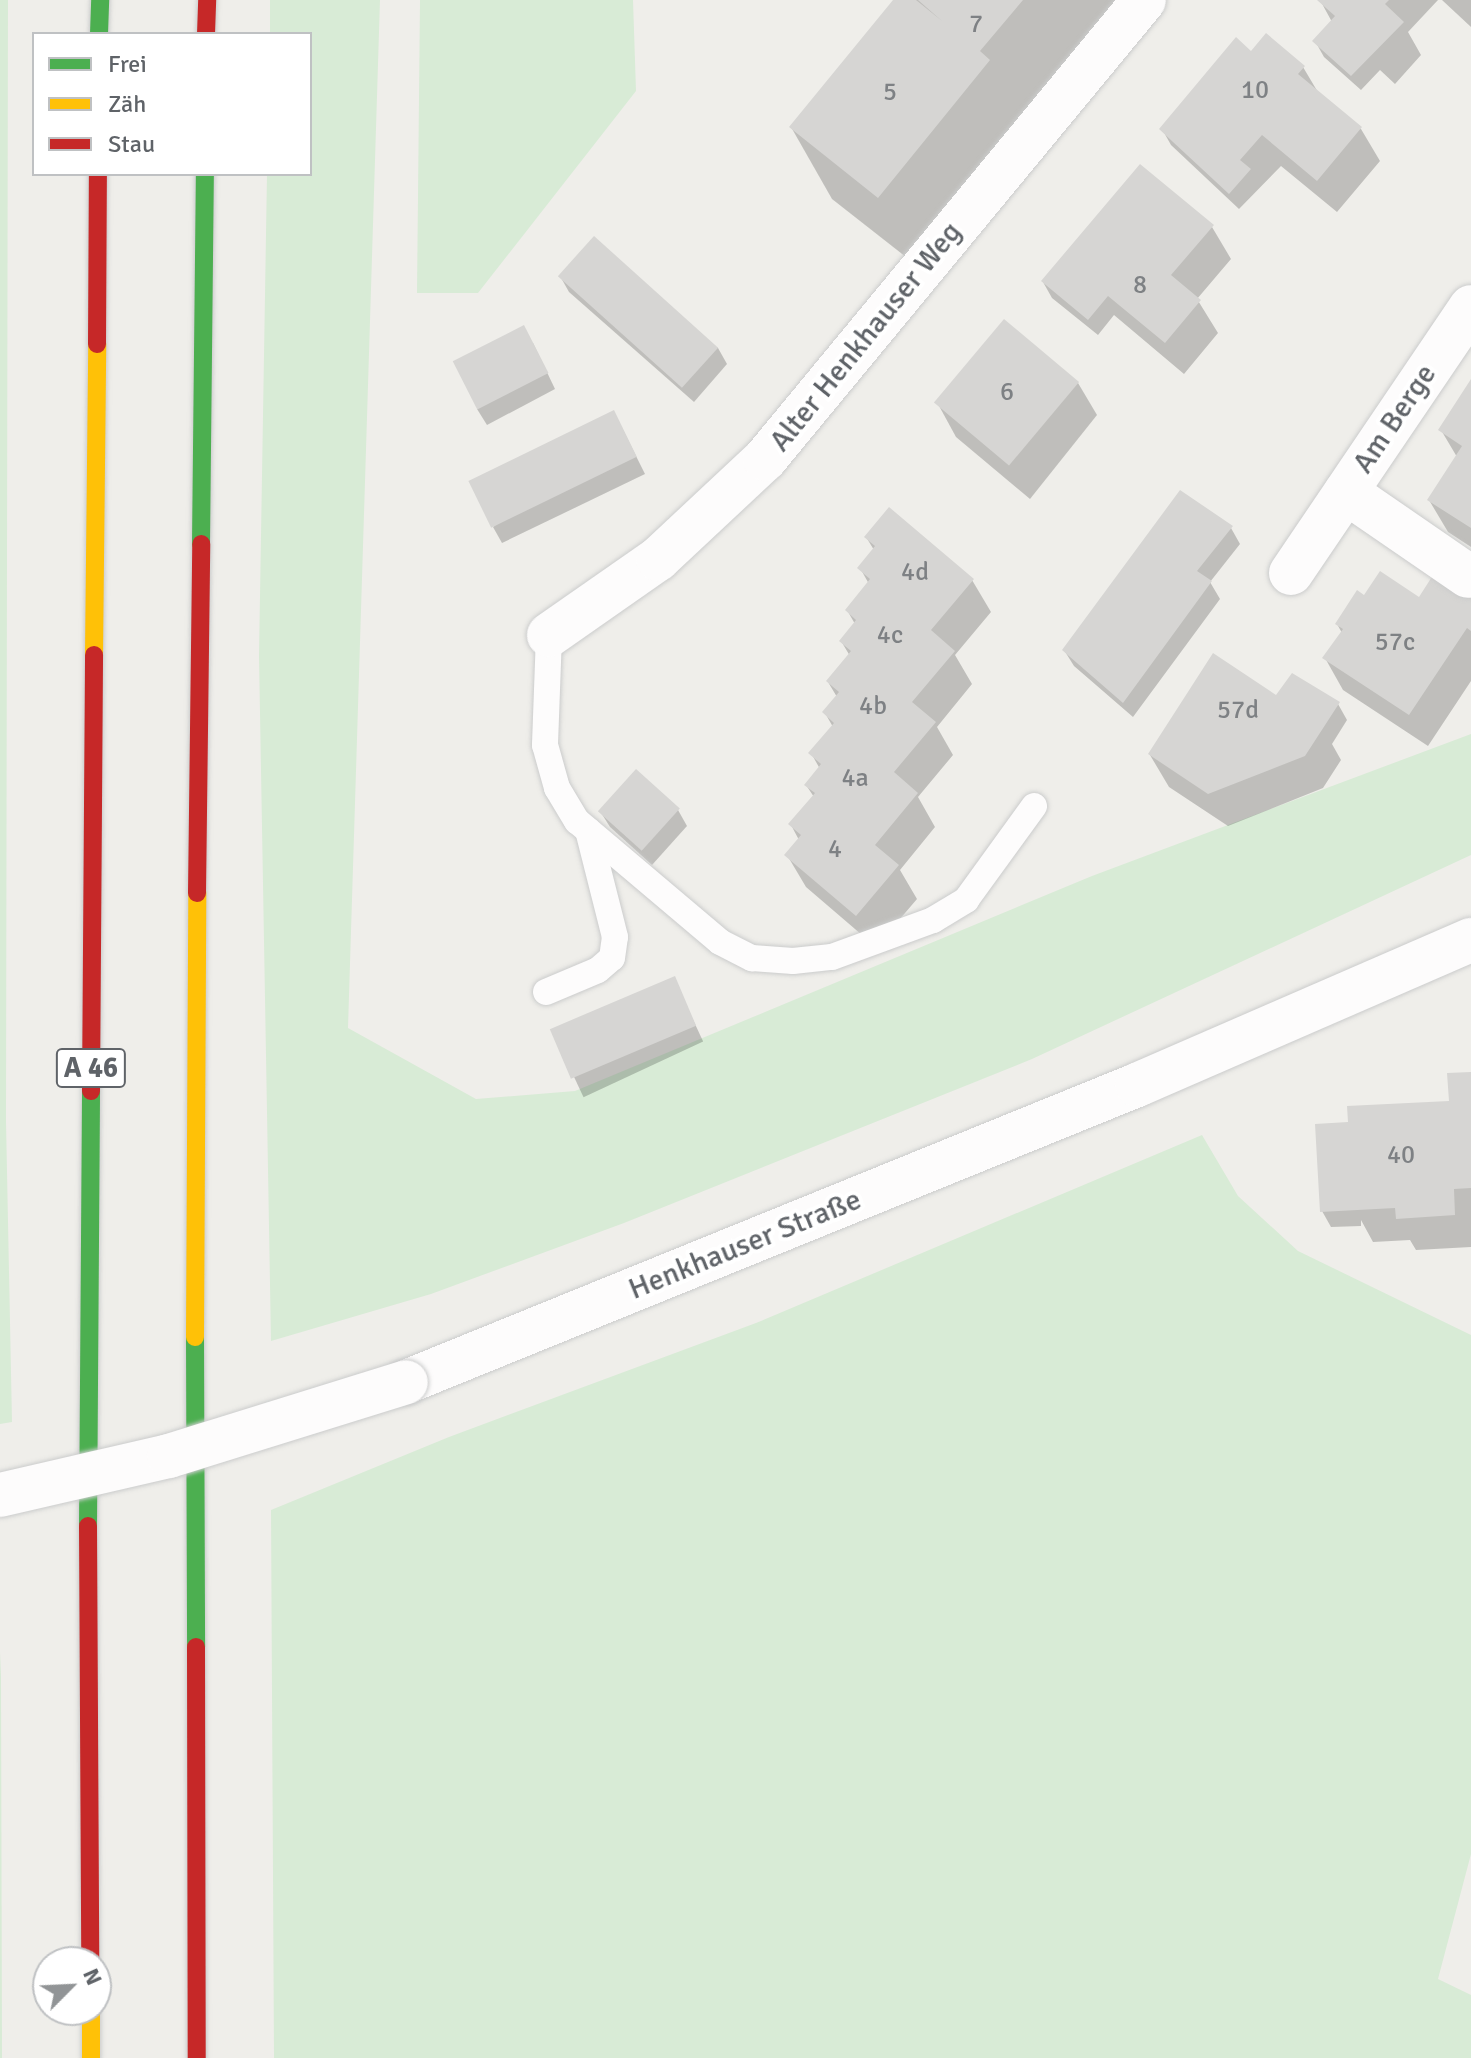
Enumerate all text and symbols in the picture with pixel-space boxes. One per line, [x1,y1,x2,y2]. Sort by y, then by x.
house number: 7 [969,9,983,41]
legend [32,32,312,176]
text: Frei [108,49,147,79]
house number: 10 [1241,75,1269,107]
house number: 5 [883,77,897,109]
text: Zäh [108,89,146,119]
text: Stau [108,129,155,159]
street label: Alter Henkhauser Weg [762,215,970,459]
house number: 8 [1133,270,1147,302]
street label: Am Berge [1346,358,1444,480]
house number: 6 [1000,377,1014,409]
house number: 4d [901,557,929,589]
house number: 4c [877,620,903,652]
house number: 57c [1375,627,1415,659]
house number: 4b [859,691,887,723]
house number: 57d [1217,695,1259,727]
house number: 4a [841,763,869,795]
house number: 4 [828,834,842,866]
road number: A 46 [55,1044,127,1092]
house number: 40 [1387,1140,1415,1172]
street label: Henkhauser Straße [624,1182,866,1308]
north arrow [32,1946,112,2026]
text: N [77,1964,108,1989]

